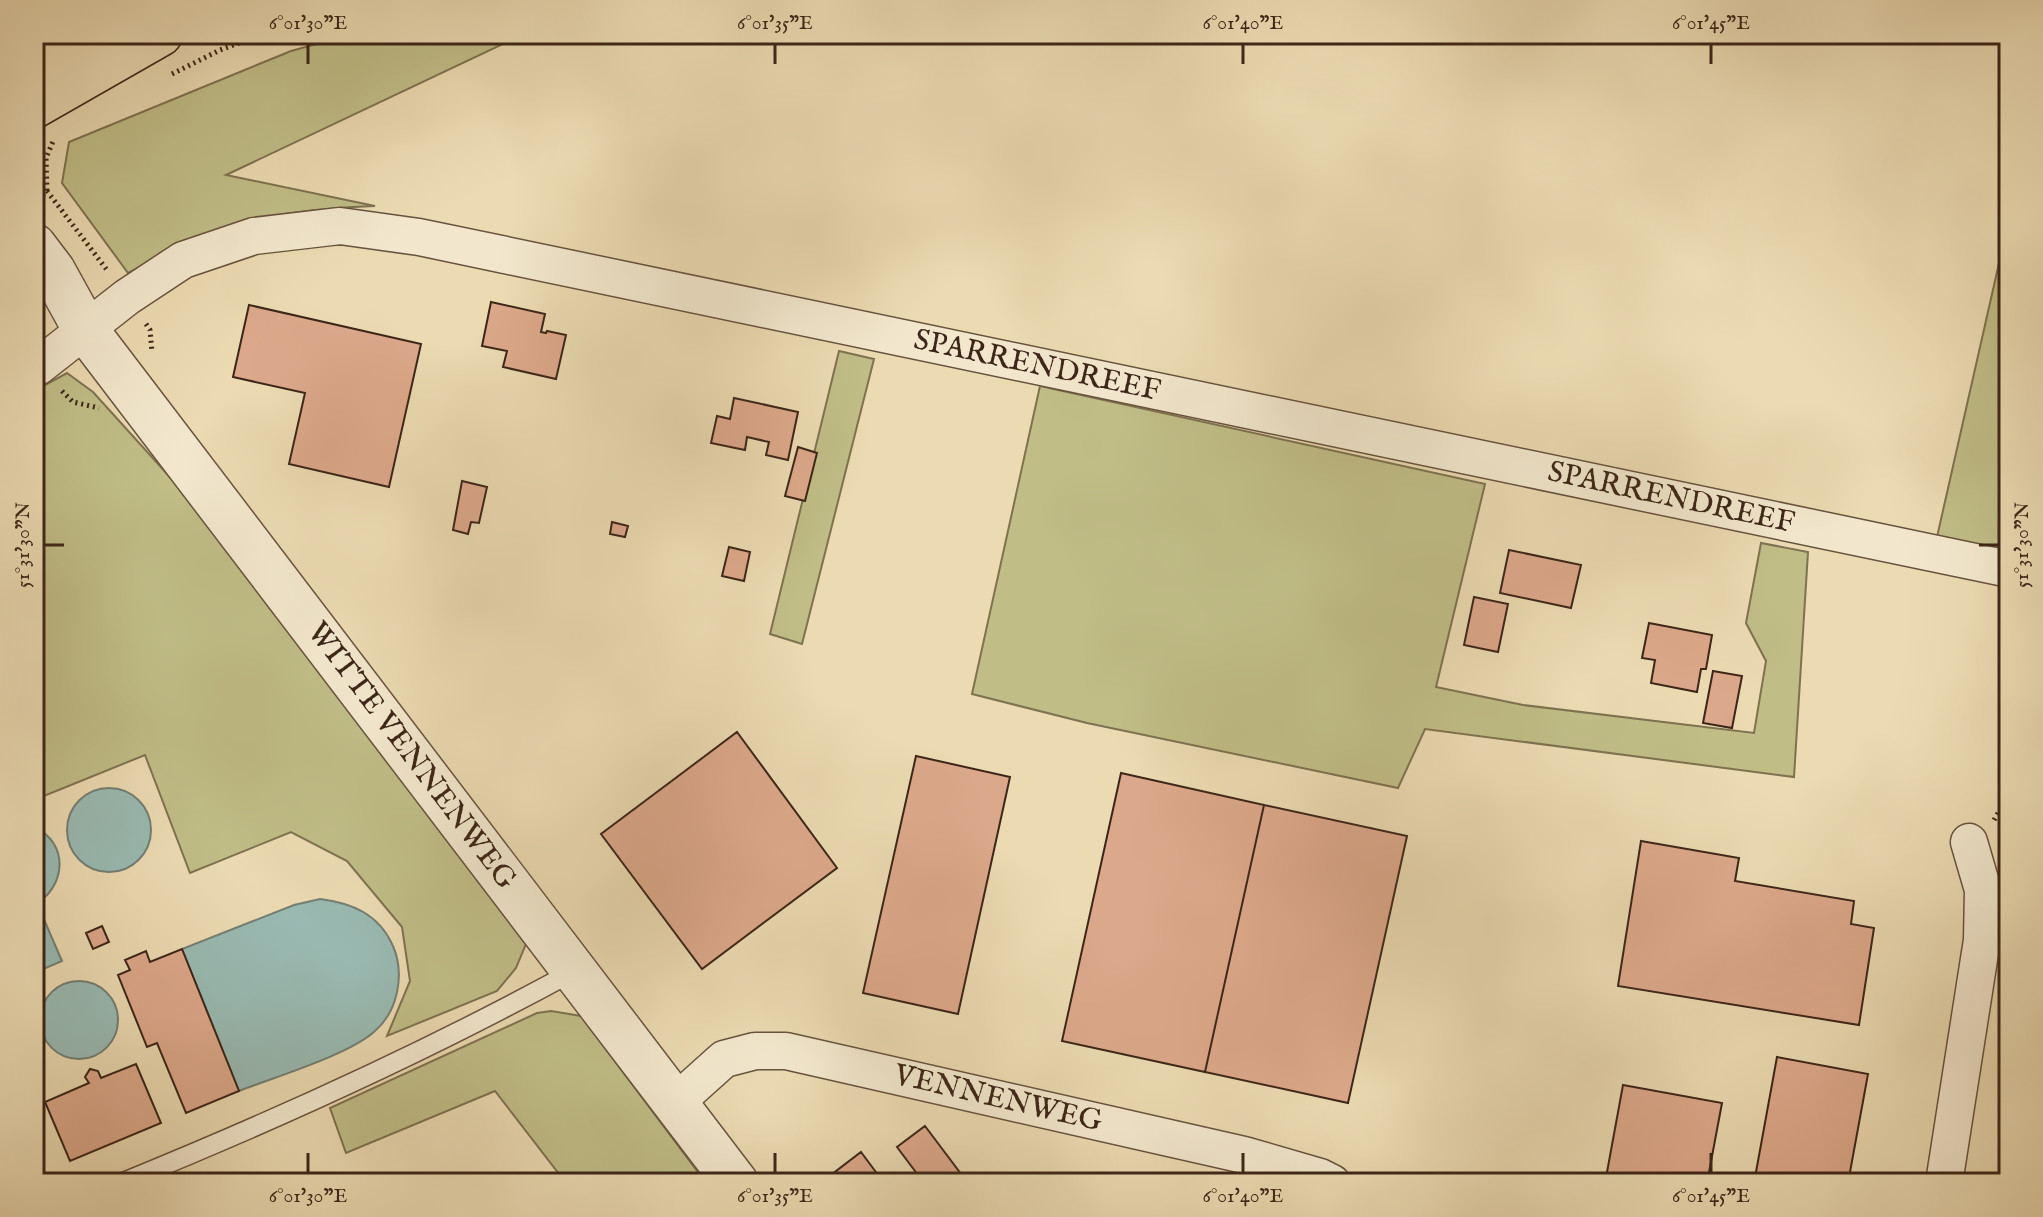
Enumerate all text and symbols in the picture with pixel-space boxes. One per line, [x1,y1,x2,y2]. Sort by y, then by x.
text: 6°01'30"E [269,11,347,36]
text: 6°01'35"E [737,11,813,36]
text: 6°01'40"E [1203,11,1284,36]
text: 6°01'45"E [1672,11,1750,36]
street label: SPARRENDREEF [910,321,1164,411]
street label: SPARRENDREEF [1544,453,1798,543]
text: 51°31'30"N [11,502,36,588]
text: 51°31'30"N [2010,502,2035,588]
street label: WITTE VENNENWEG [298,615,524,897]
street label: VENNENWEG [889,1056,1106,1141]
text: 6°01'30"E [269,1184,347,1209]
text: 6°01'35"E [737,1184,813,1209]
text: 6°01'40"E [1203,1184,1284,1209]
text: 6°01'45"E [1672,1184,1750,1209]

